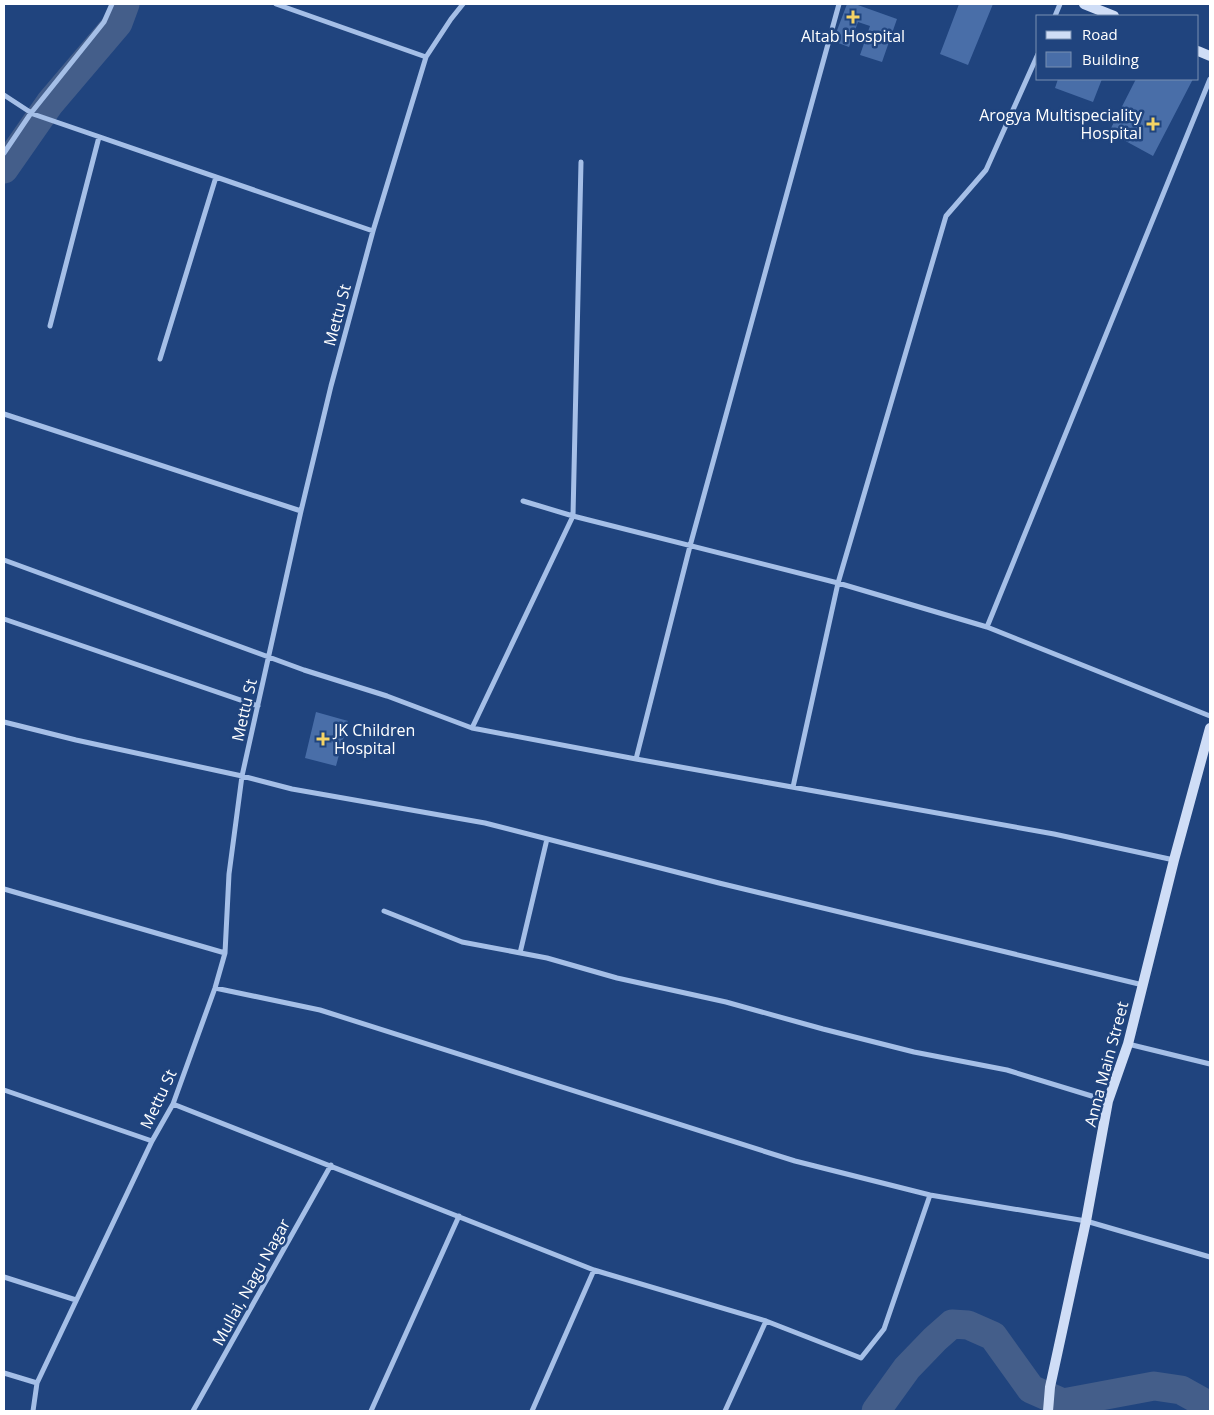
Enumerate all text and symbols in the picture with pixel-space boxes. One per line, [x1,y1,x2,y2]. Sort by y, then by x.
marker: Altab Hospital [846,10,860,24]
legend [1036,15,1199,80]
text: Road [1082,24,1118,44]
place label: Altab Hospital [801,25,905,47]
text: Building [1082,49,1139,69]
place label: Arogya Multispeciality Hospital [979,104,1143,144]
marker: Arogya Multispeciality Hospital [1146,117,1160,131]
street label: Mettu St [318,281,356,348]
street label: Mettu St [226,676,262,743]
place label: JK Children Hospital [332,719,415,759]
marker: JK Children Hospital [316,732,330,746]
street label: Anna Main Street [1079,999,1133,1129]
street label: Mettu St [135,1065,181,1132]
street label: Mullai, Nagu Nagar [207,1214,295,1349]

